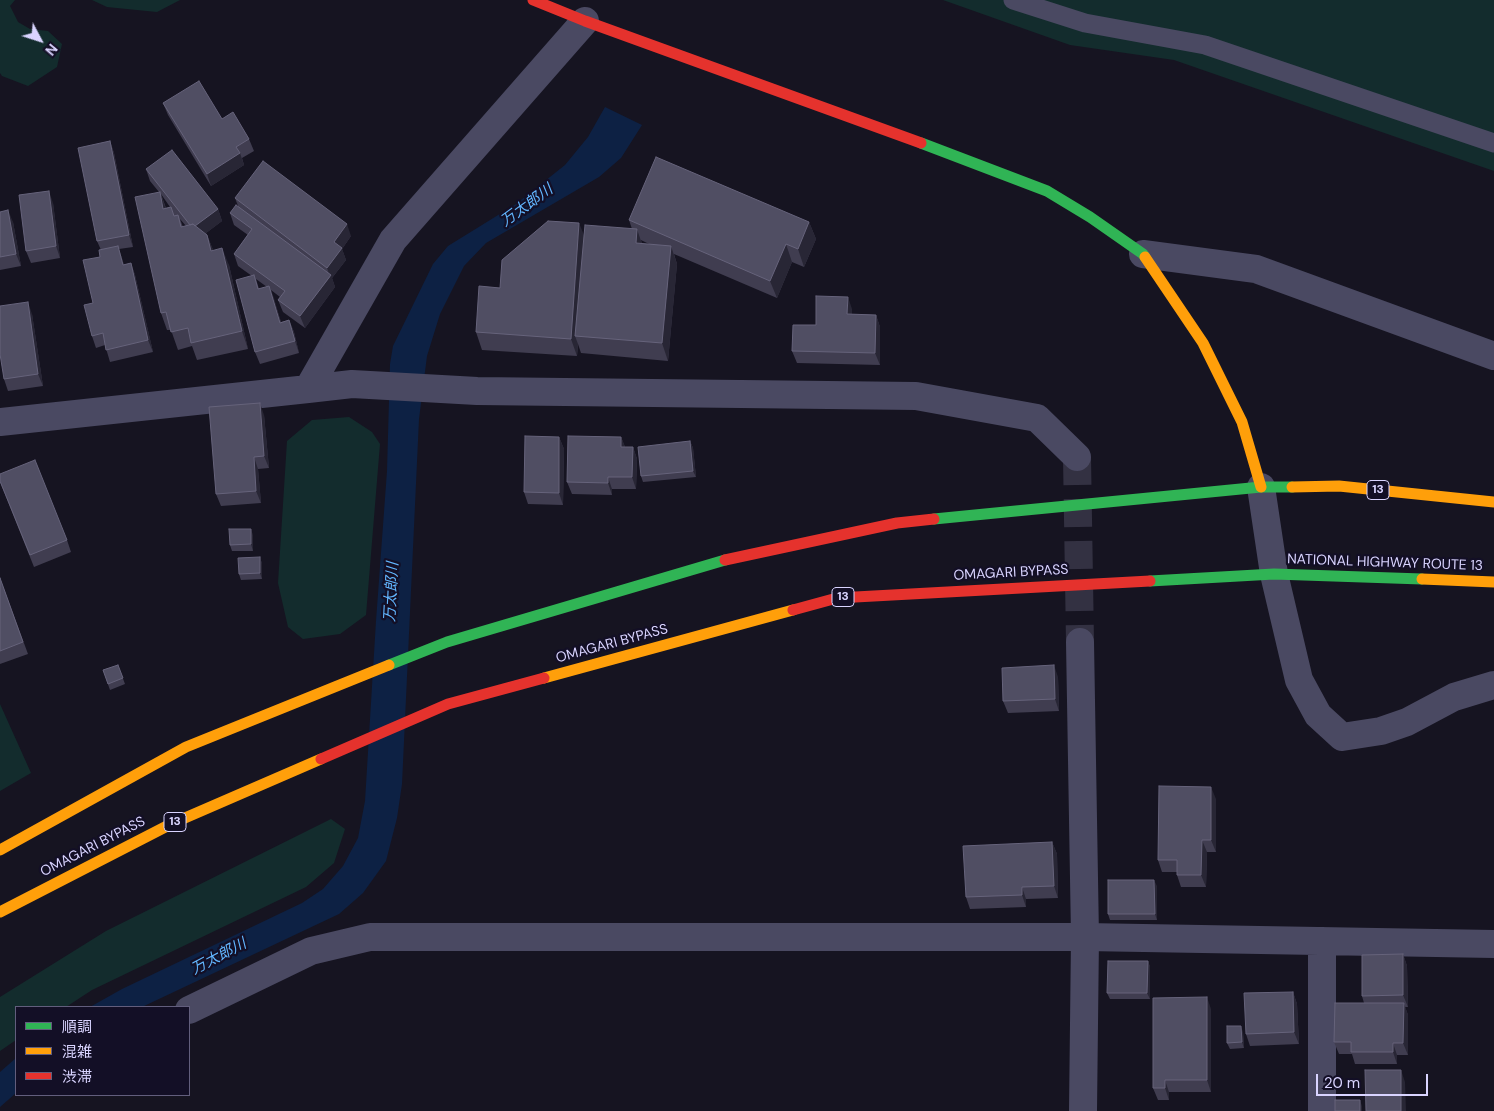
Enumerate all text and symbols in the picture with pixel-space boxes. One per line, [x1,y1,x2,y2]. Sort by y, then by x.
north arrow [15,15,65,65]
text: N [41,40,62,59]
water label: 万太郎川 [497,181,557,231]
road number: 13 [1367,480,1389,500]
street label: NATIONAL HIGHWAY ROUTE 13 [1287,551,1483,575]
water label: 万太郎川 [381,562,403,622]
street label: OMAGARI BYPASS [953,562,1069,584]
road number: 13 [832,588,854,606]
street label: OMAGARI BYPASS [554,621,670,667]
road number: 13 [164,812,186,832]
street label: OMAGARI BYPASS [38,813,148,881]
water label: 万太郎川 [188,935,250,979]
legend [15,1006,190,1096]
text: 順調 [62,1017,92,1037]
text: 混雑 [62,1042,92,1062]
scale bar [1319,1064,1432,1096]
text: 渋滞 [62,1067,92,1087]
text: 20 m [1324,1073,1360,1093]

